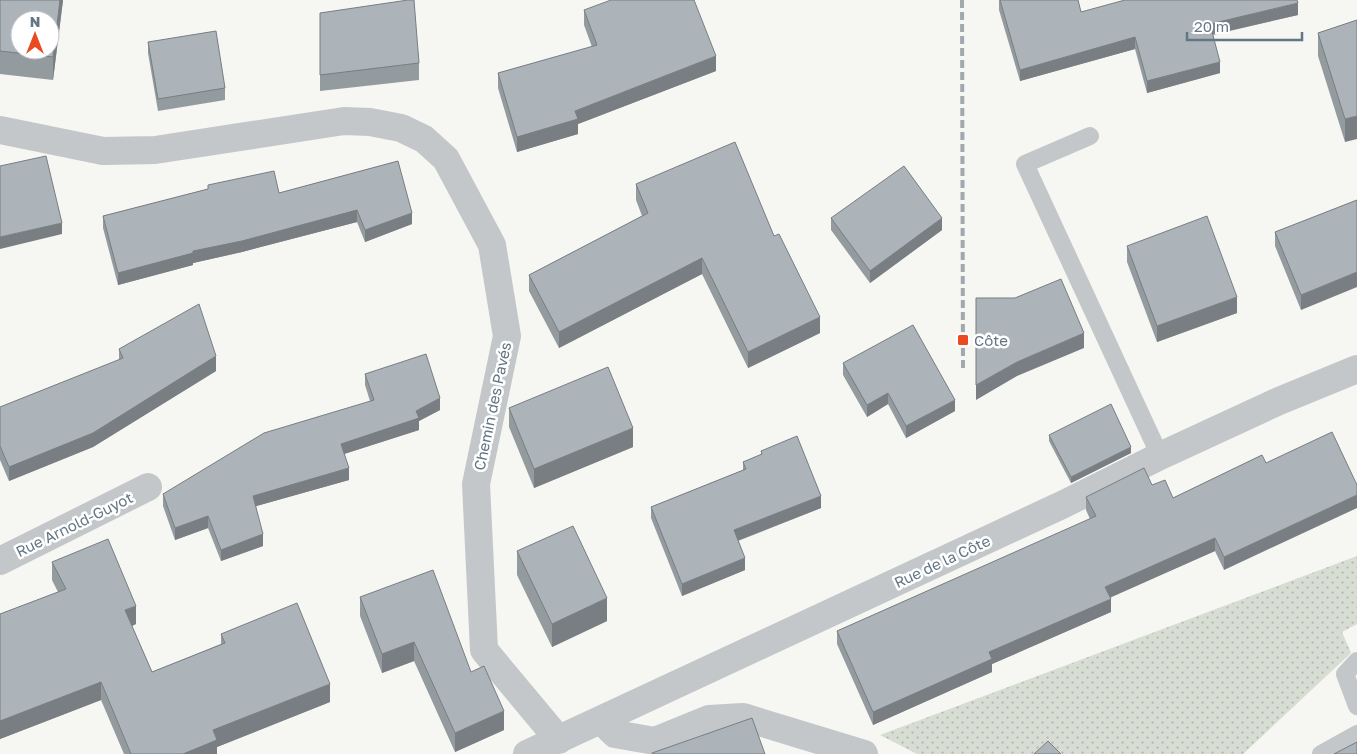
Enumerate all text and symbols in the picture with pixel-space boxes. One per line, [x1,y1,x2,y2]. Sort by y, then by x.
north arrow [10,10,60,60]
scale bar [1187,10,1302,42]
text: N [30,13,40,30]
text: 20 m [1194,17,1229,35]
place label: Côte [974,331,1008,349]
marker: Côte [956,333,970,347]
street label: Chemin des Pavés [470,340,514,472]
street label: Rue Arnold-Guyot [13,488,135,560]
street label: Rue de la Côte [891,531,993,591]

